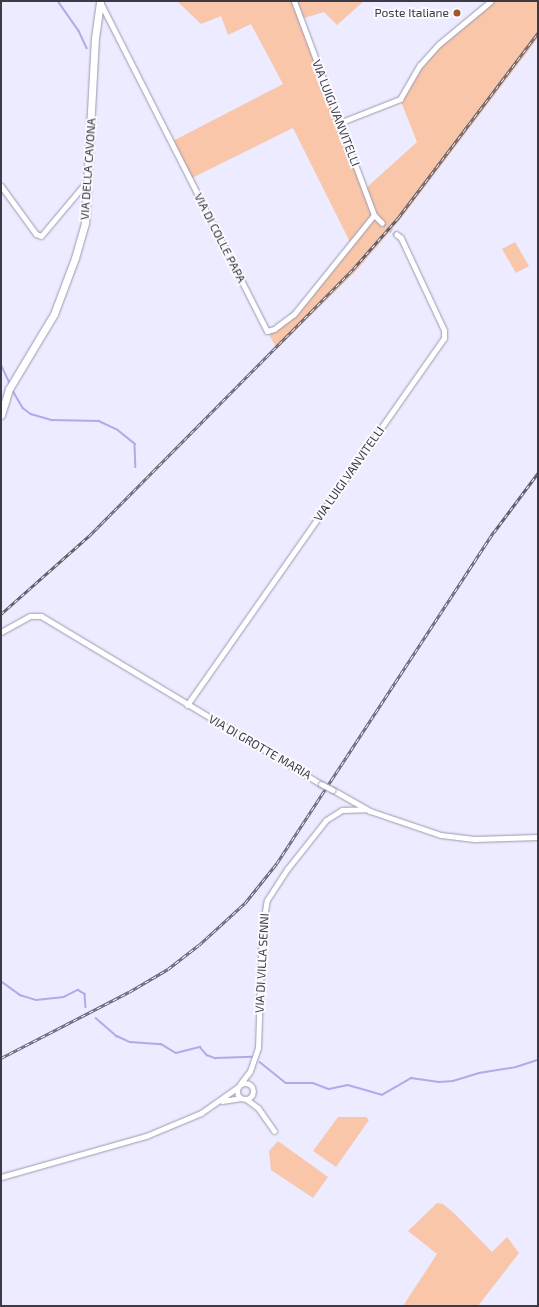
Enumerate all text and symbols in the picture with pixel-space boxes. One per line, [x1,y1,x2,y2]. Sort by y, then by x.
place label: Poste Italiane [375,6,449,20]
marker: Poste Italiane [452,8,462,18]
street label: VIA LUIGI VANVITELLI [309,57,363,169]
street label: VIA DELLA CAVONA [77,117,99,221]
street label: VIA DI COLLE PAPA [191,191,249,285]
street label: VIA LUIGI VANVITELLI [311,423,387,525]
street label: VIA DI GROTTE MARIA [206,712,314,782]
street label: VIA DI VILLA SENNI [252,912,272,1014]

